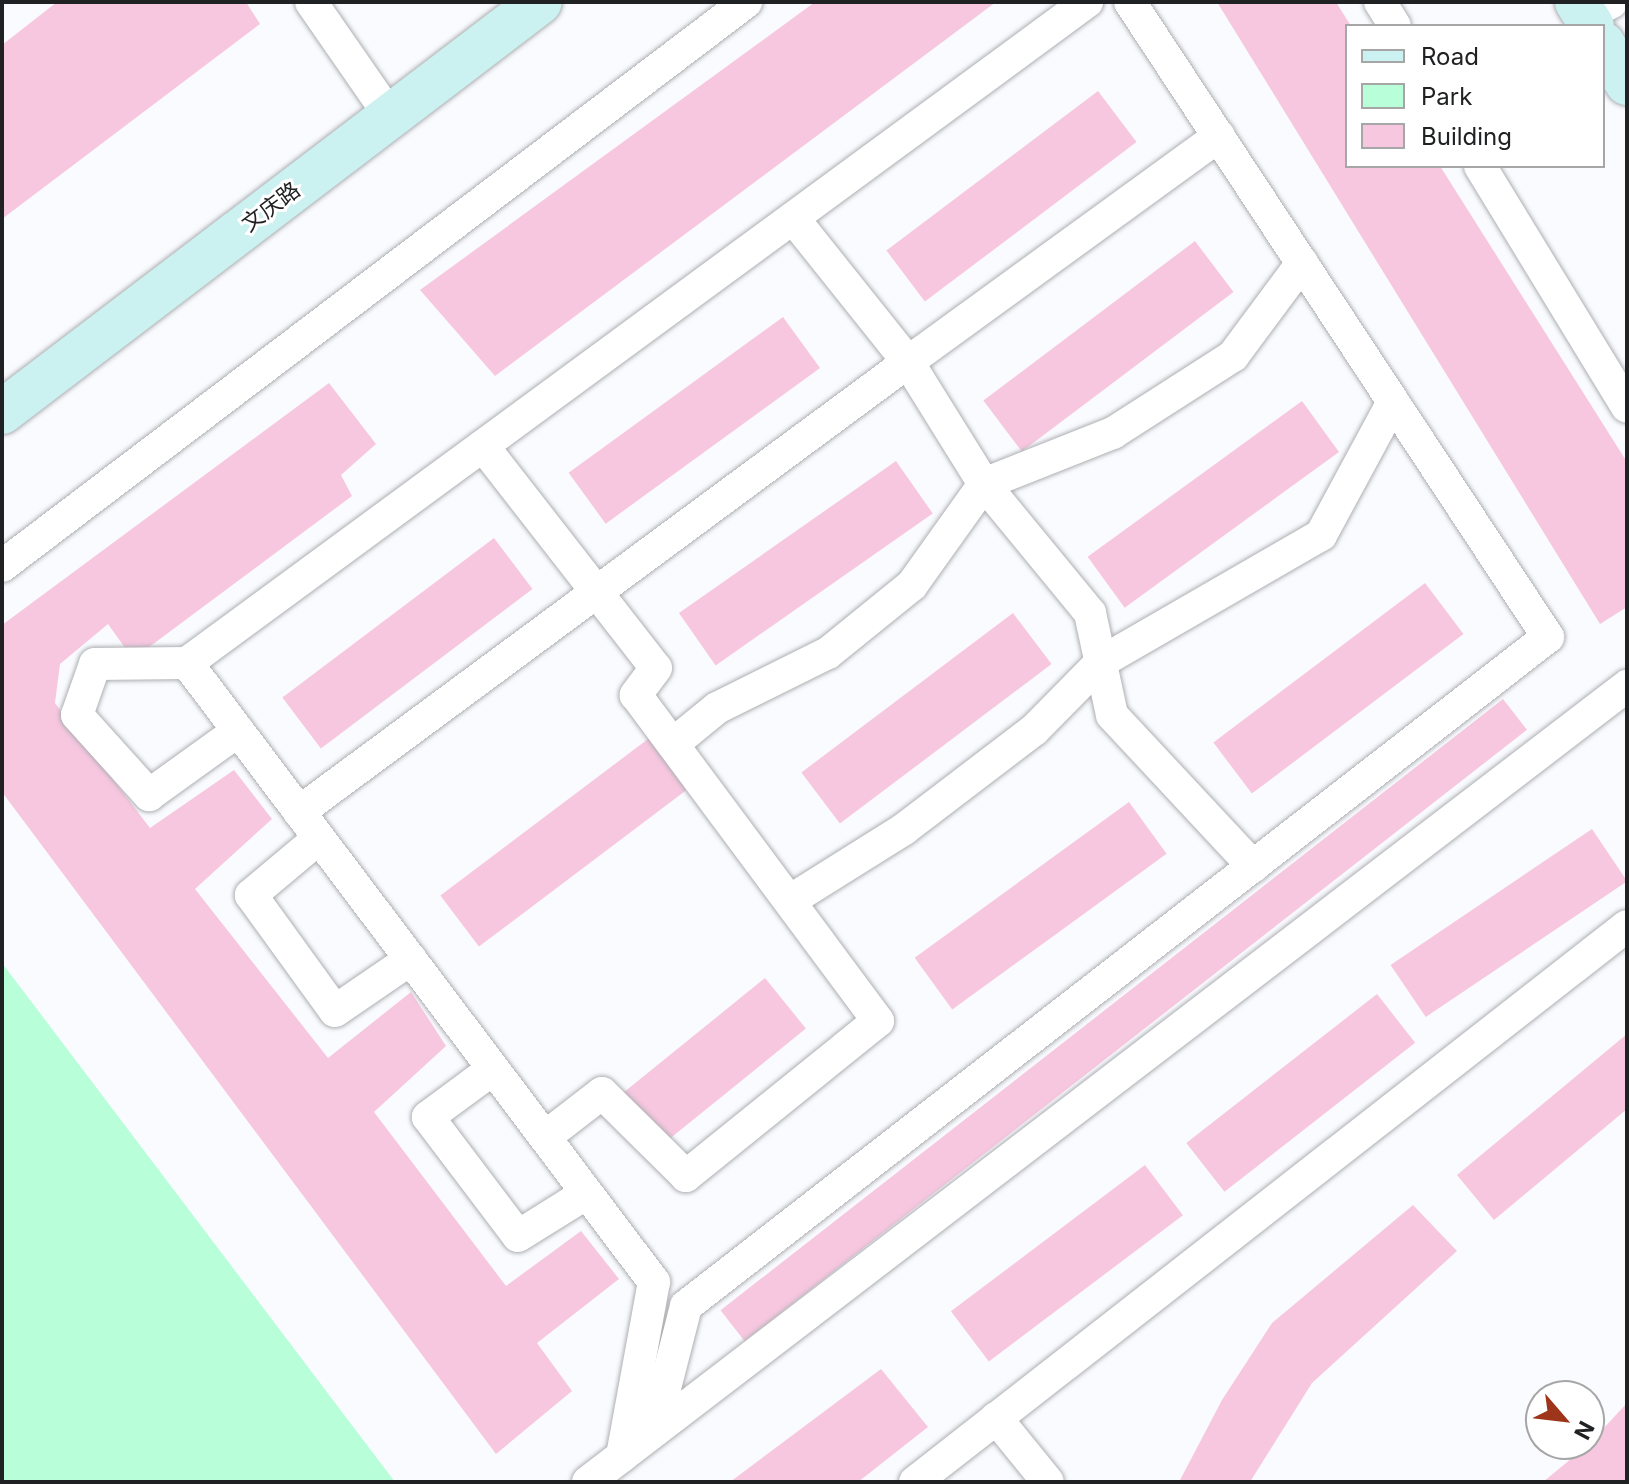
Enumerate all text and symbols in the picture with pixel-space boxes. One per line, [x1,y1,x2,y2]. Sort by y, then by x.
legend [1345,24,1605,168]
text: Road [1421,42,1479,71]
text: Park [1421,82,1472,111]
text: Building [1421,122,1512,151]
street label: 文庆路 [237,177,305,237]
north arrow [1525,1380,1605,1460]
text: N [1569,1417,1600,1444]

